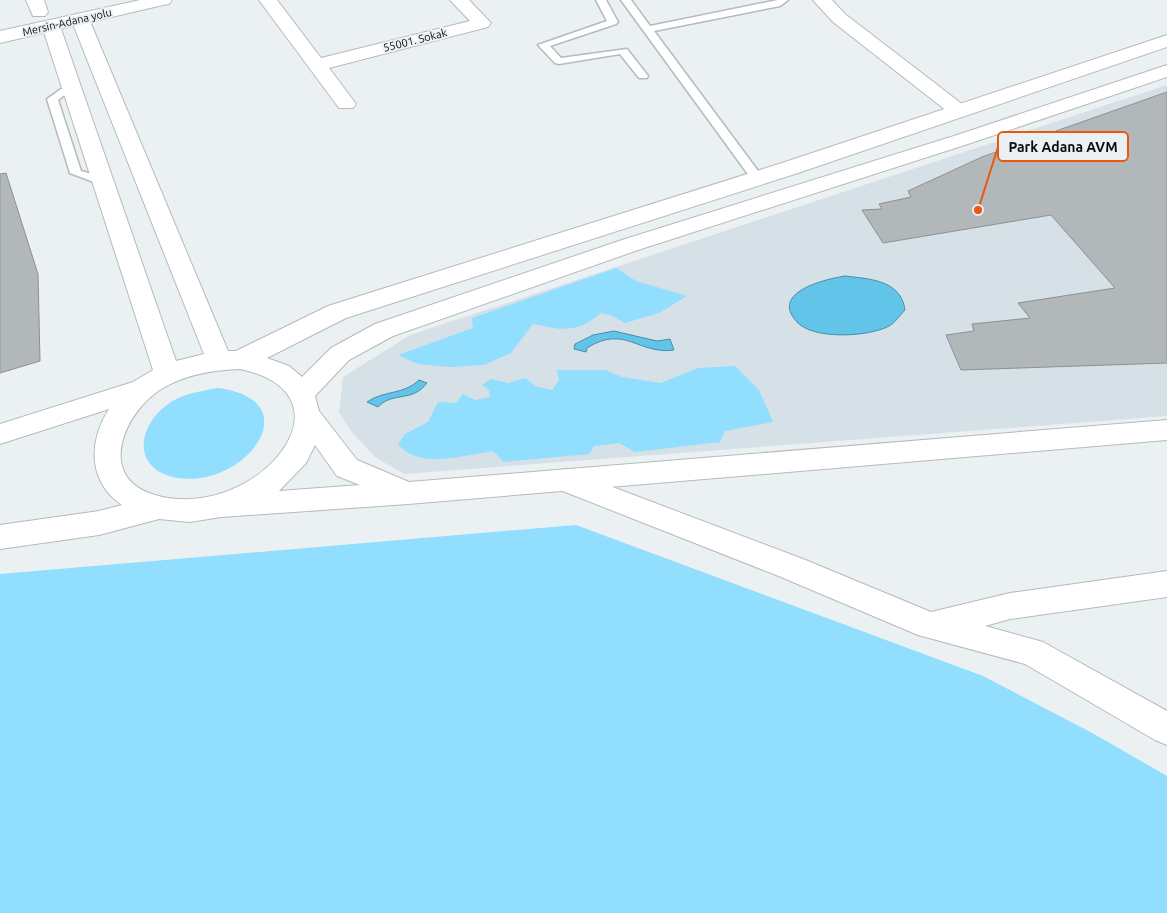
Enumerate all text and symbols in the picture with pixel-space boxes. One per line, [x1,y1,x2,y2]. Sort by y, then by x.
street label: Mersin-Adana yolu [21,6,113,38]
street label: 55001. Sokak [382,26,449,54]
callout: Park Adana AVM [998,132,1128,161]
text: Park Adana AVM [1008,139,1118,155]

